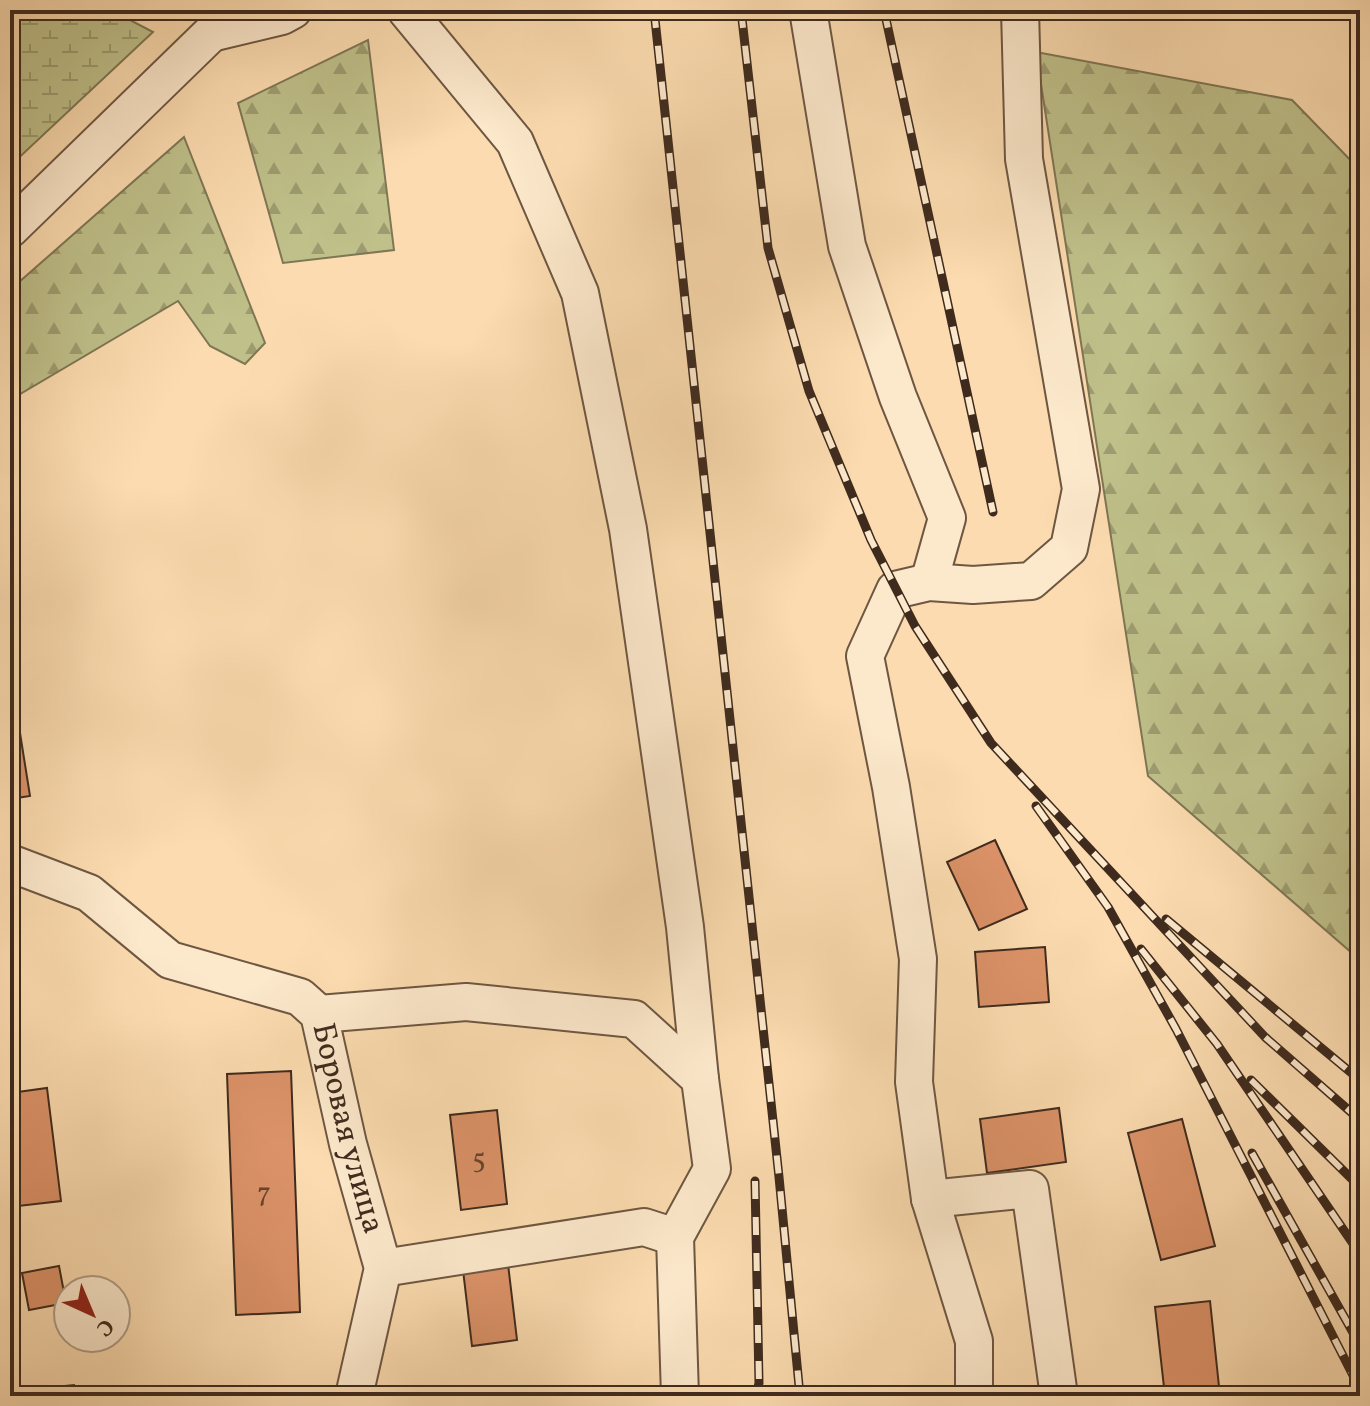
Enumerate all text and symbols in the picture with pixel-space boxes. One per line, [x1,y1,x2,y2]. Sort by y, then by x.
street label: Боровая улица [300,1019,394,1239]
house number: 5 [472,1141,486,1180]
house number: 7 [257,1174,271,1213]
north arrow [52,1274,132,1354]
text: С [88,1311,120,1343]

